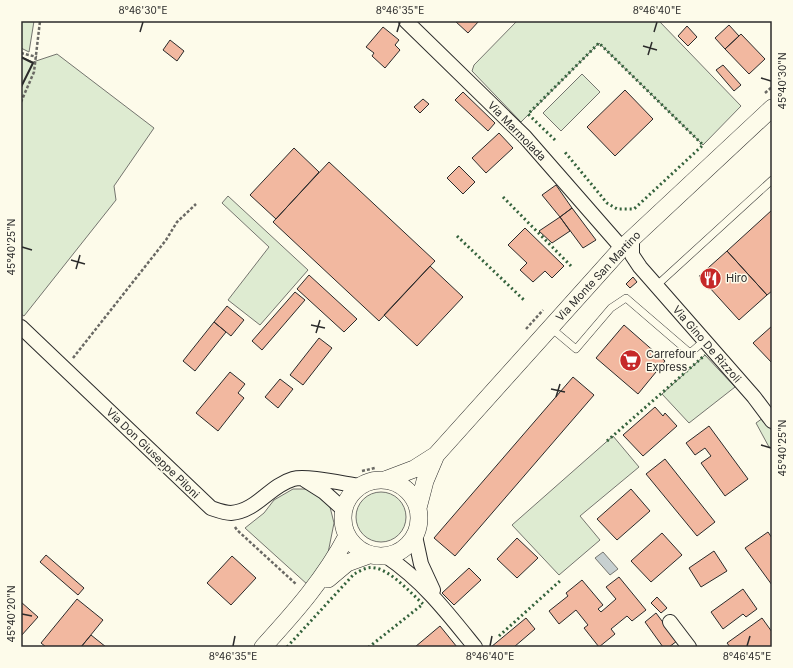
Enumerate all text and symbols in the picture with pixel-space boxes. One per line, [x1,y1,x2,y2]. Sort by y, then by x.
text: 8°46'30"E [119,4,167,16]
text: 8°46'35"E [376,4,424,16]
text: 8°46'40"E [633,4,681,16]
text: 45°40'30"N [776,52,788,110]
street label: Via Marmolada [485,98,549,164]
text: 45°40'25"N [5,219,17,275]
street label: Via Monte San Martino [553,228,644,324]
restaurant icon: Hiro [697,265,723,291]
place label: Hiro [726,271,748,285]
street label: Via Gino De Rizzoli [670,303,744,385]
supermarket icon: Carrefour Express [618,347,644,373]
place label: Carrefour Express [646,347,696,374]
street label: Via Don Giuseppe Piloni [103,405,203,501]
text: 45°40'25"N [776,420,788,476]
text: 45°40'20"N [5,585,17,643]
text: 8°46'35"E [209,650,257,662]
text: 8°46'40"E [466,650,514,662]
text: 8°46'45"E [723,650,771,662]

